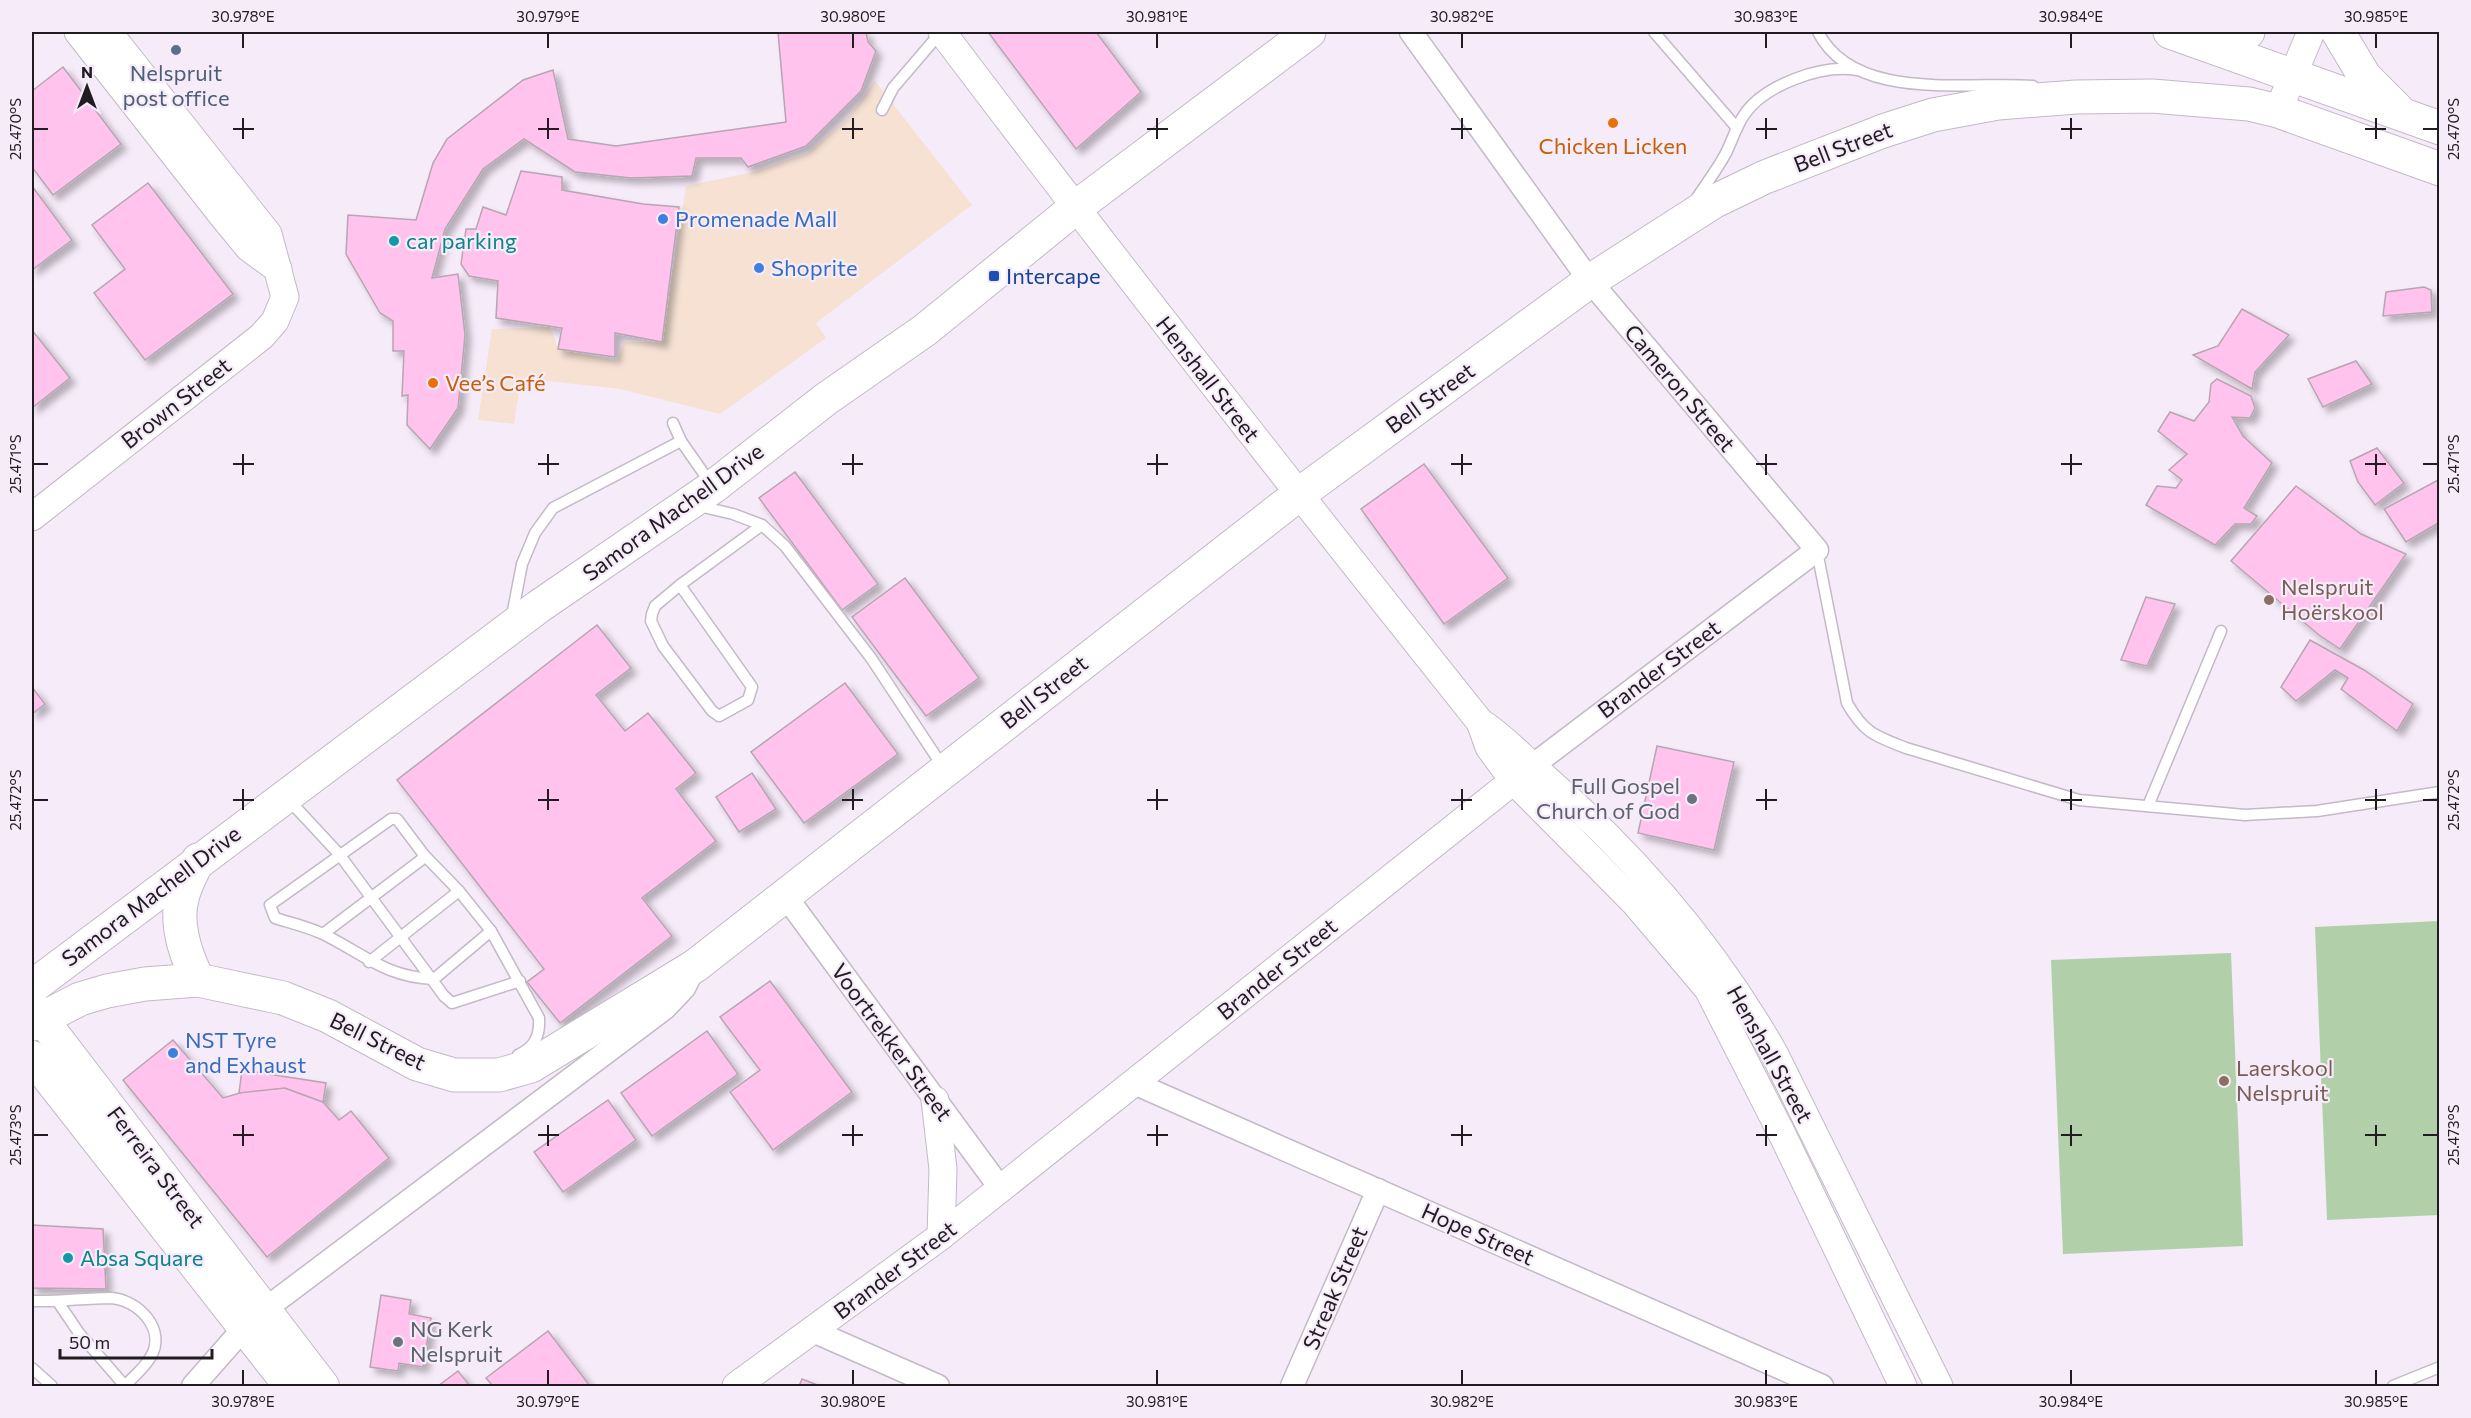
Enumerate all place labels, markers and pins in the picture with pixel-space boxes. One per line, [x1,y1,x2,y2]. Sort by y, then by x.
marker: Nelspruit post office [169,43,183,57]
place label: Nelspruit post office [122,59,230,111]
marker: Chicken Licken [1606,116,1620,130]
place label: Chicken Licken [1539,132,1687,159]
place label: Promenade Mall [675,205,837,232]
marker: Promenade Mall [656,212,670,226]
place label: car parking [406,227,517,254]
marker: car parking [387,234,401,248]
place label: Shoprite [771,254,858,281]
marker: Shoprite [752,261,766,275]
place label: Intercape [1006,262,1101,289]
marker: Intercape [987,269,1001,283]
place label: Vee’s Café [445,369,546,396]
marker: Vee’s Café [426,376,440,390]
place label: Nelspruit Hoërskool [2281,573,2384,625]
marker: Nelspruit Hoërskool [2262,593,2276,607]
place label: Full Gospel Church of God [1536,772,1680,824]
marker: Full Gospel Church of God [1685,792,1699,806]
place label: NST Tyre and Exhaust [185,1026,306,1078]
marker: NST Tyre and Exhaust [166,1046,180,1060]
place label: Laerskool Nelspruit [2236,1054,2333,1106]
marker: Laerskool Nelspruit [2217,1074,2231,1088]
place label: Absa Square [80,1244,203,1271]
marker: Absa Square [61,1251,75,1265]
place label: NG Kerk Nelspruit [410,1315,503,1367]
marker: NG Kerk Nelspruit [391,1335,405,1349]

